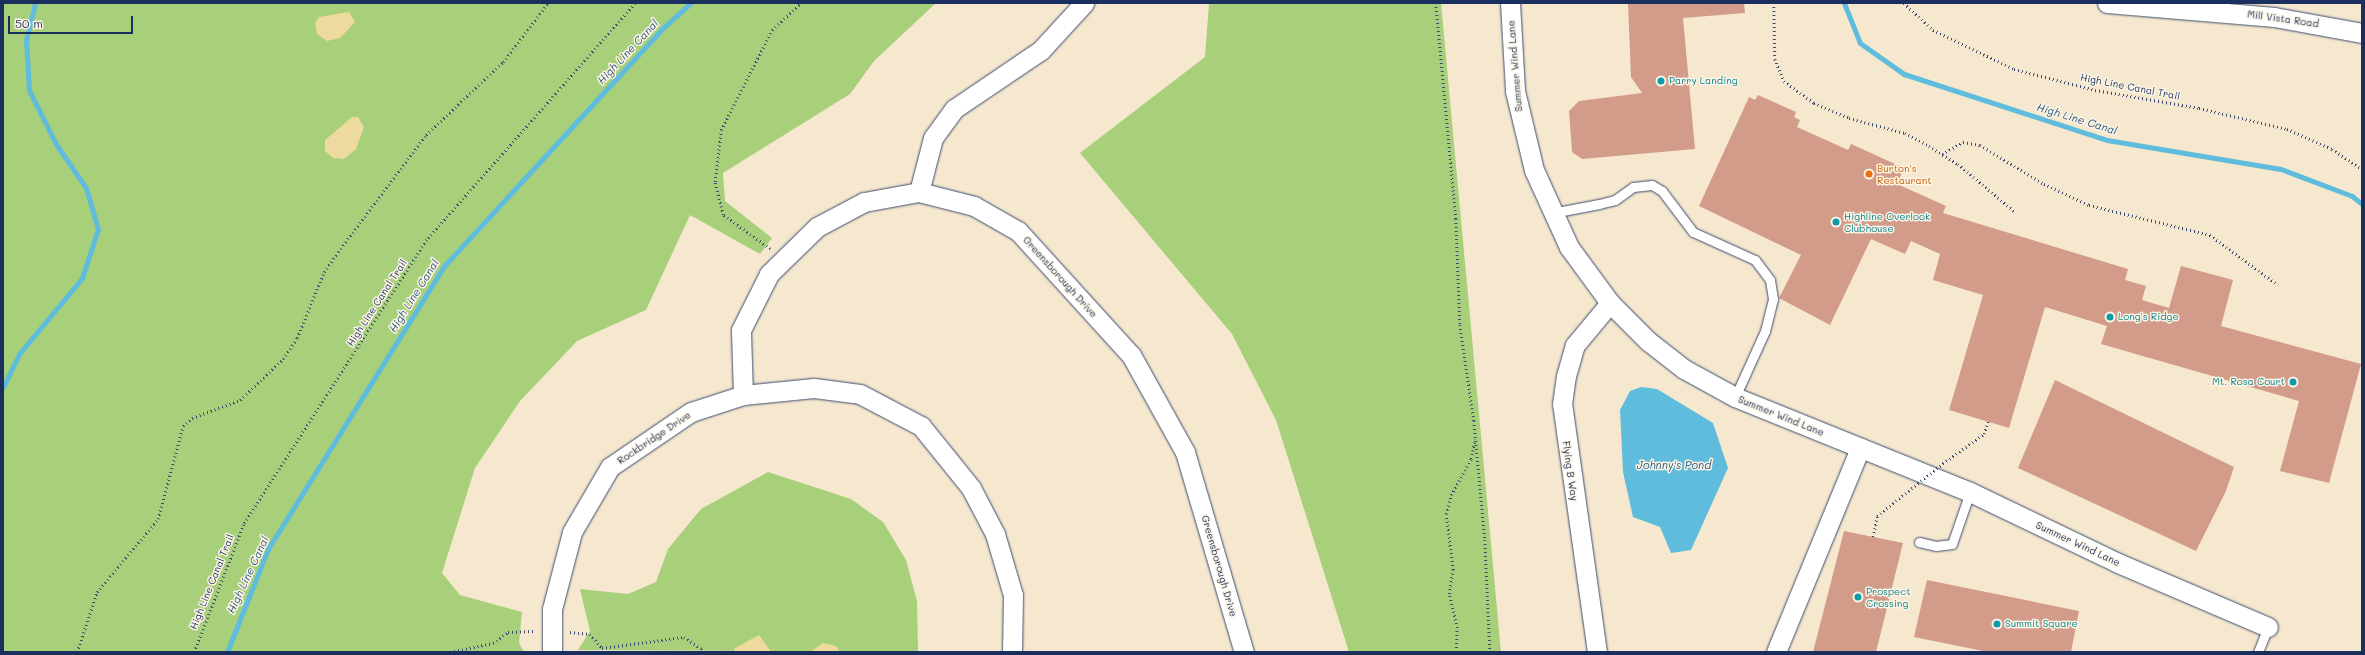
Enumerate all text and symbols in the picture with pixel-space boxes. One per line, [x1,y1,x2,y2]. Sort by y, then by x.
scale bar [10,8,135,34]
street label: Mill Vista Road [2246,8,2320,30]
text: 50 m [15,15,43,31]
water label: High Line Canal [595,17,661,87]
street label: Summer Wind Lane [1505,20,1525,112]
street label: High Line Canal Trail [2079,71,2181,103]
place label: Parry Landing [1669,75,1738,87]
marker: Parry Landing [1656,76,1666,86]
water label: High Line Canal [2035,101,2119,137]
place label: Burton's Restaurant [1877,162,1932,186]
marker: Burton's Restaurant [1864,169,1874,179]
place label: Highline Overlook Clubhouse [1844,210,1930,234]
marker: Highline Overlook Clubhouse [1831,217,1841,227]
street label: Greensborough Drive [1020,234,1100,320]
street label: High Line Canal Trail [344,257,410,349]
water label: High Line Canal [386,257,442,335]
place label: Long's Ridge [2118,311,2179,323]
marker: Long's Ridge [2105,312,2115,322]
place label: Mt. Rosa Court [2212,376,2285,388]
marker: Mt. Rosa Court [2288,377,2298,387]
street label: Summer Wind Lane [1736,393,1826,439]
street label: Rockbridge Drive [615,409,693,467]
street label: Flying B Way [1560,440,1580,502]
water label: Johnny's Pond [1637,458,1711,472]
street label: Greensborough Drive [1199,514,1239,618]
street label: Summer Wind Lane [2034,519,2122,569]
street label: High Line Canal Trail [187,533,237,631]
water label: High Line Canal [224,534,272,616]
place label: Prospect Crossing [1866,585,1911,608]
marker: Prospect Crossing [1853,592,1863,602]
place label: Summit Square [2005,618,2078,630]
marker: Summit Square [1992,619,2002,629]

